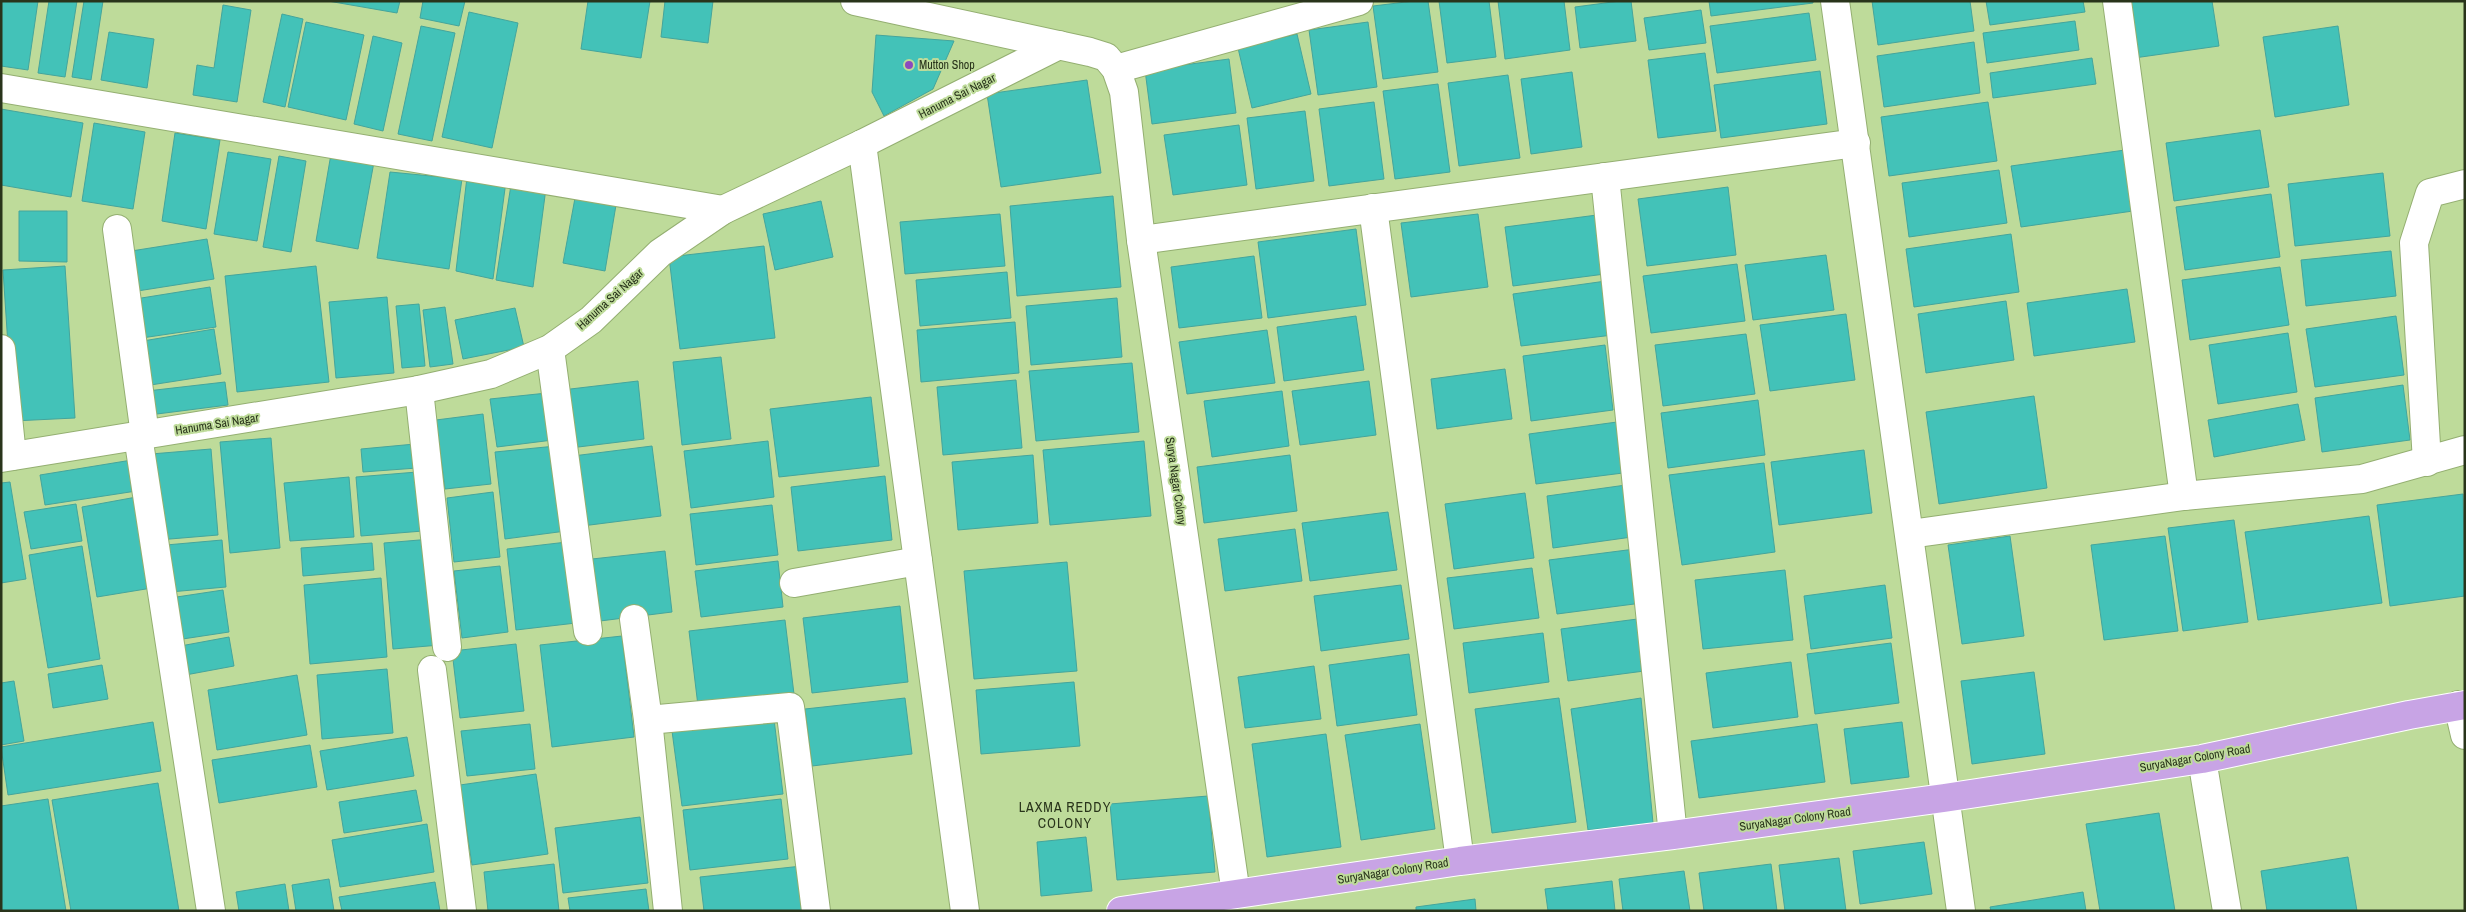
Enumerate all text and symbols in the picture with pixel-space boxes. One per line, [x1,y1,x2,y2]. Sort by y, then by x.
place label: Mutton Shop [919,57,975,73]
marker: Mutton Shop [903,59,915,71]
street label: Hanuma Sai Nagar [916,69,999,122]
street label: Hanuma Sai Nagar [573,264,647,333]
street label: Hanuma Sai Nagar [174,409,261,438]
street label: Surya Nagar Colony [1162,436,1190,526]
street label: SuryaNagar Colony Road [2138,740,2252,776]
district label: LAXMA REDDY COLONY [1019,798,1111,832]
street label: SuryaNagar Colony Road [1738,803,1852,835]
street label: SuryaNagar Colony Road [1336,854,1450,888]

